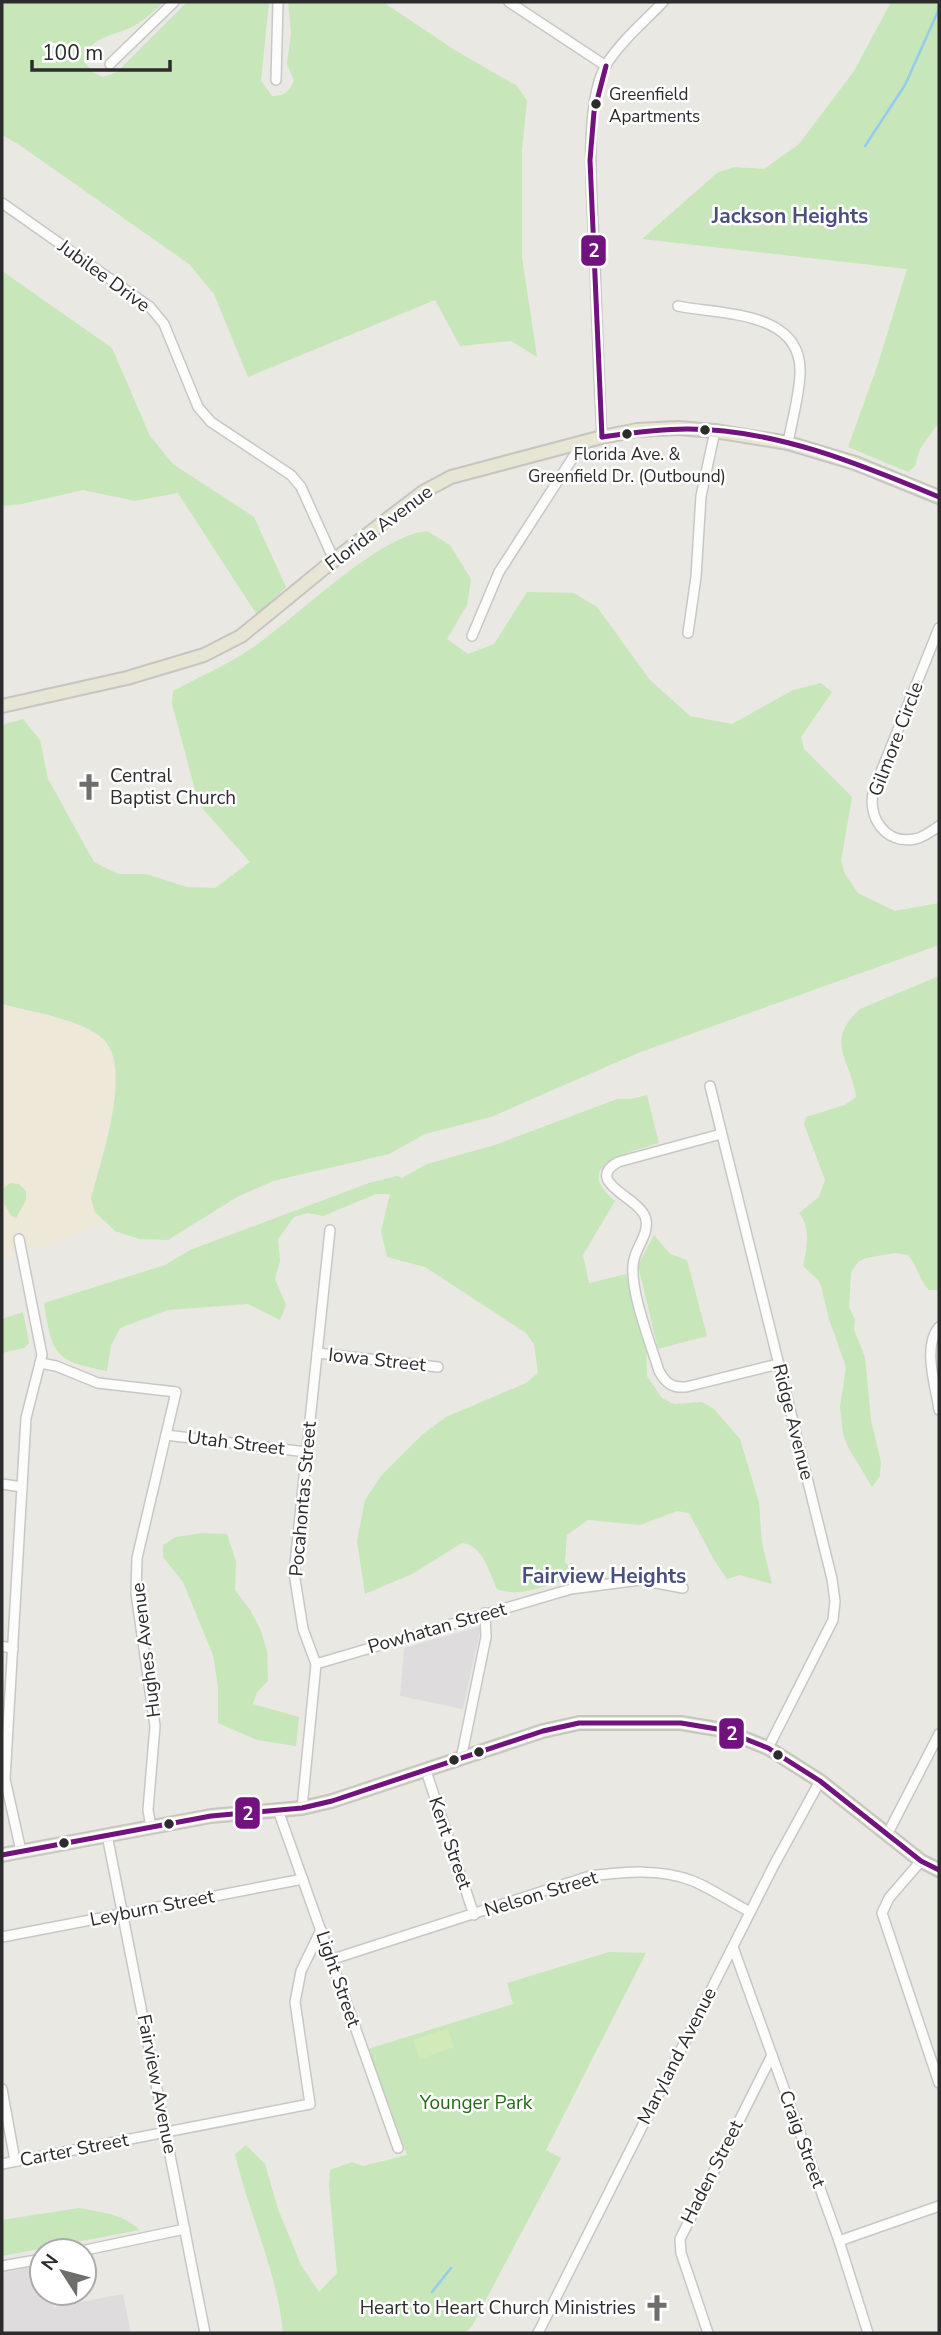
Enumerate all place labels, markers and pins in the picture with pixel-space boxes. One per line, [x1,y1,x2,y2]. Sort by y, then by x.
place label: Greenfield Apartments [609,83,700,128]
marker: Greenfield Apartments [589,97,603,111]
unlabelled marker [698,423,712,437]
marker: Florida Ave. & Greenfield Dr. (Outbound) [620,427,634,441]
place label: Florida Ave. & Greenfield Dr. (Outbound) [528,443,726,488]
place label: Central Baptist Church [110,763,236,811]
church icon: Central Baptist Church [74,772,104,802]
unlabelled marker [472,1745,486,1759]
unlabelled marker [771,1748,785,1762]
unlabelled marker [447,1753,461,1767]
unlabelled marker [162,1817,176,1831]
unlabelled marker [57,1836,71,1850]
church icon: Heart to Heart Church Ministries [642,2293,672,2323]
place label: Heart to Heart Church Ministries [360,2295,636,2321]

